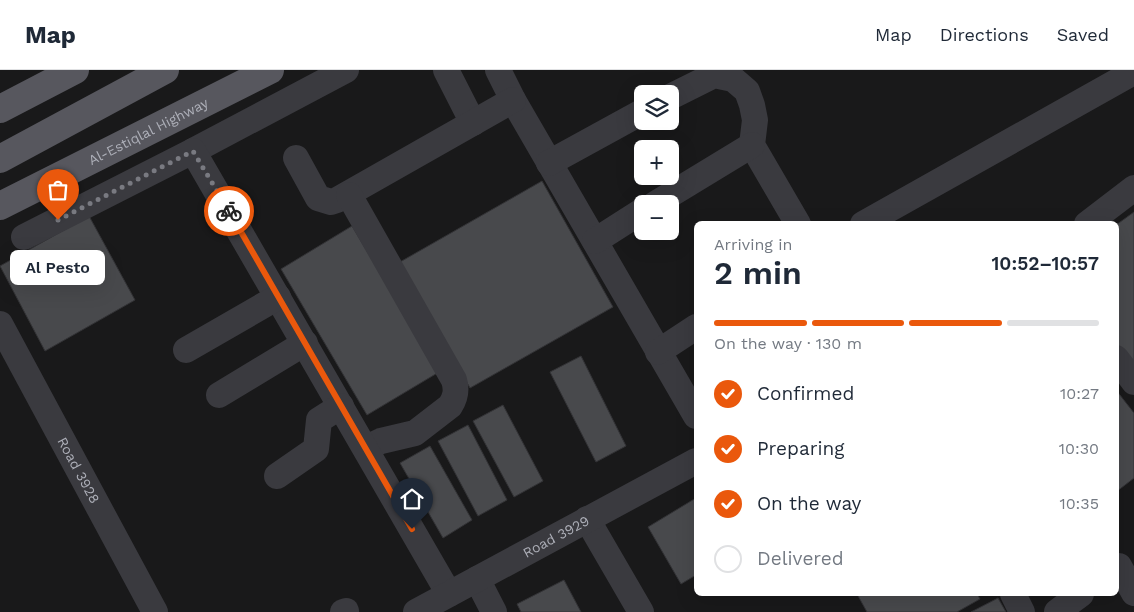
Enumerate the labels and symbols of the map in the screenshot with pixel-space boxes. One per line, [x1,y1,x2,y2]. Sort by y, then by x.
street label: Al-Estiqlal Highway [86,94,211,168]
pin [37,169,79,220]
courier [204,186,254,236]
callout: Al Pesto [10,250,106,285]
street label: Road 3928 [54,434,103,506]
pin [391,478,433,529]
street label: Road 3929 [520,512,592,561]

